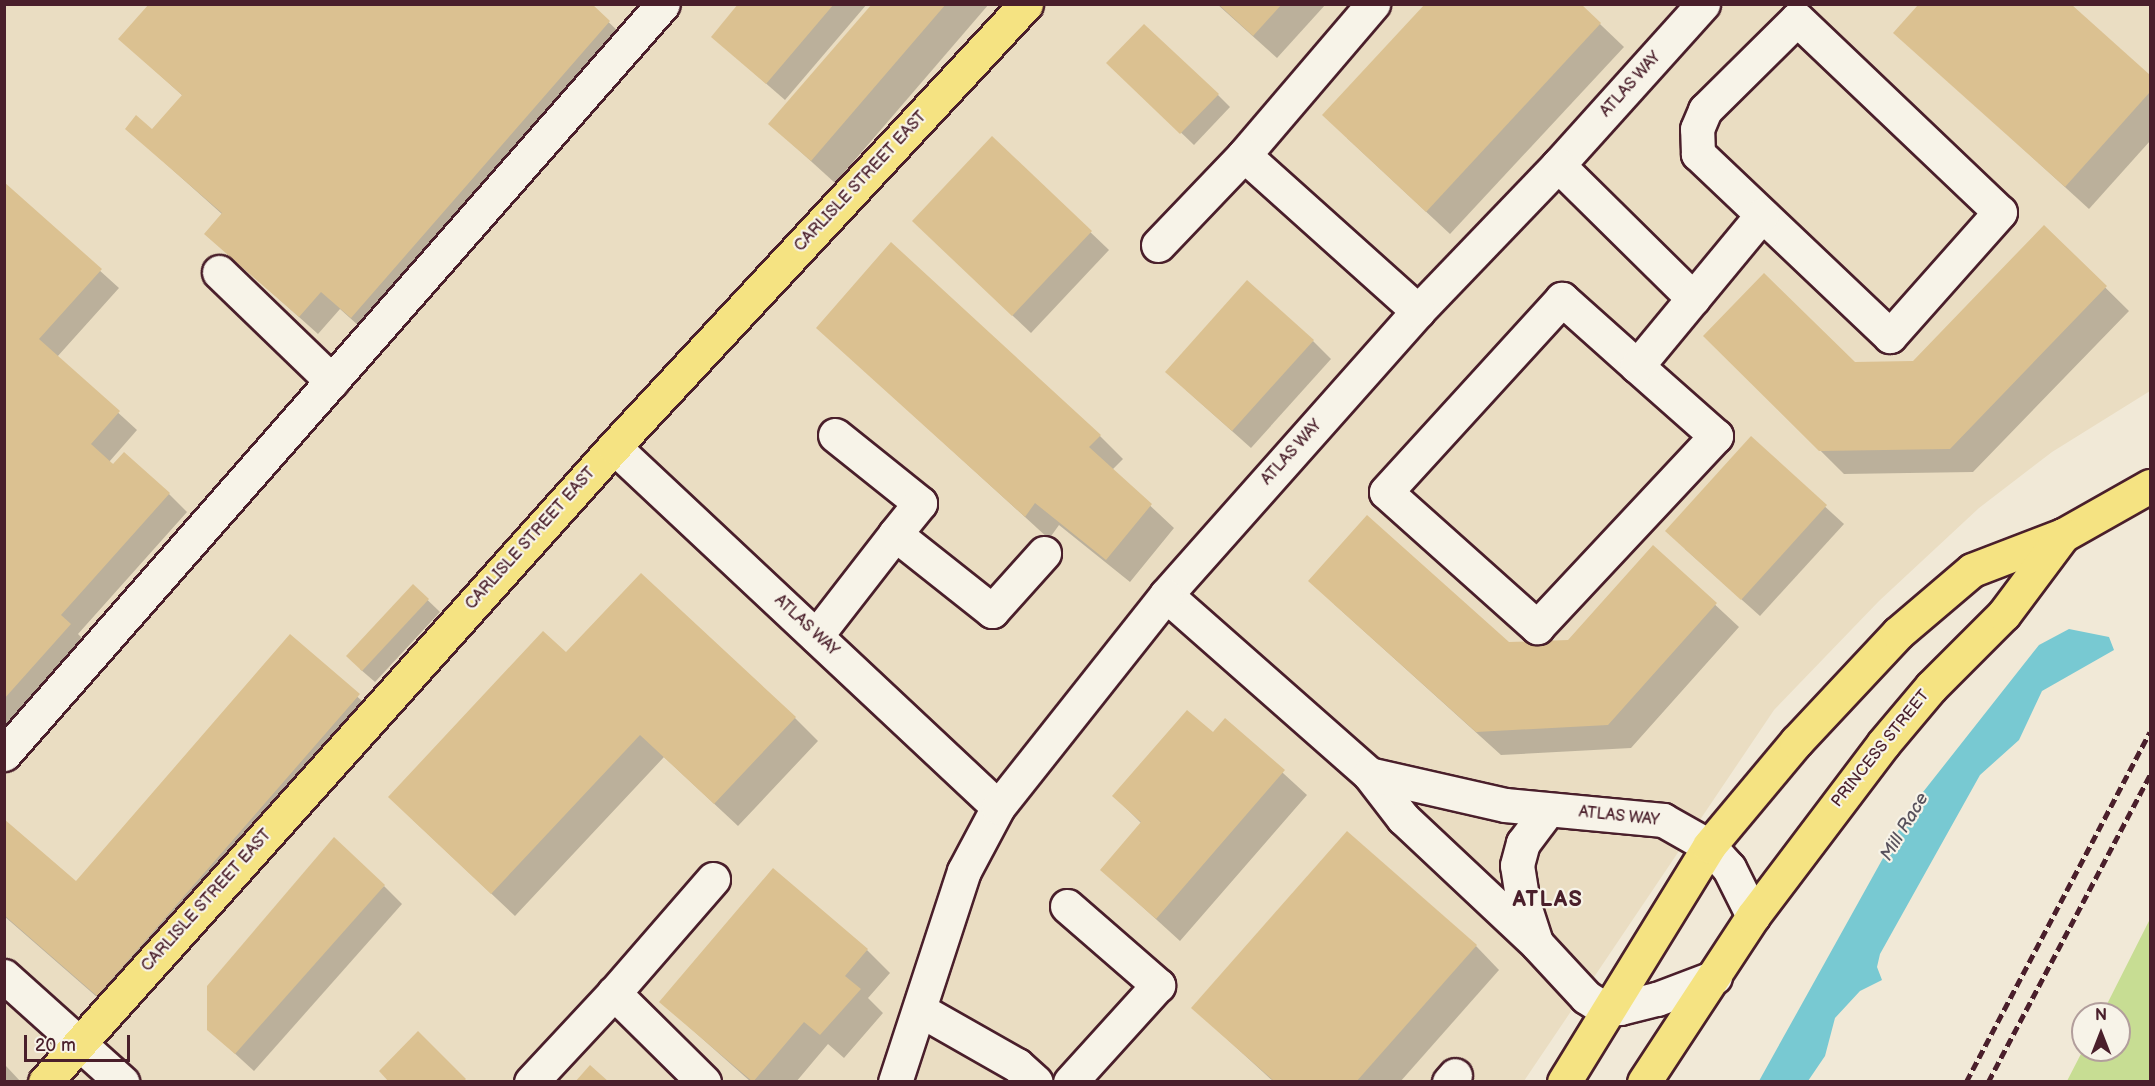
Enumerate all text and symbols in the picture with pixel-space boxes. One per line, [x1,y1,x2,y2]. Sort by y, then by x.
street label: ATLAS WAY [1597,48,1665,122]
street label: CARLISLE STREET EAST [791,108,931,256]
street label: ATLAS WAY [1258,416,1326,490]
street label: CARLISLE STREET EAST [462,464,600,614]
street label: ATLAS WAY [770,591,842,661]
street label: PRINCESS STREET [1828,687,1934,811]
water label: Mill Race [1876,789,1934,865]
street label: ATLAS WAY [1577,803,1661,831]
street label: CARLISLE STREET EAST [138,826,276,976]
district label: ATLAS [1513,887,1583,913]
north arrow [2071,1002,2131,1062]
text: N [2095,1006,2107,1025]
scale bar [27,1023,134,1061]
text: 20 m [35,1035,76,1056]

